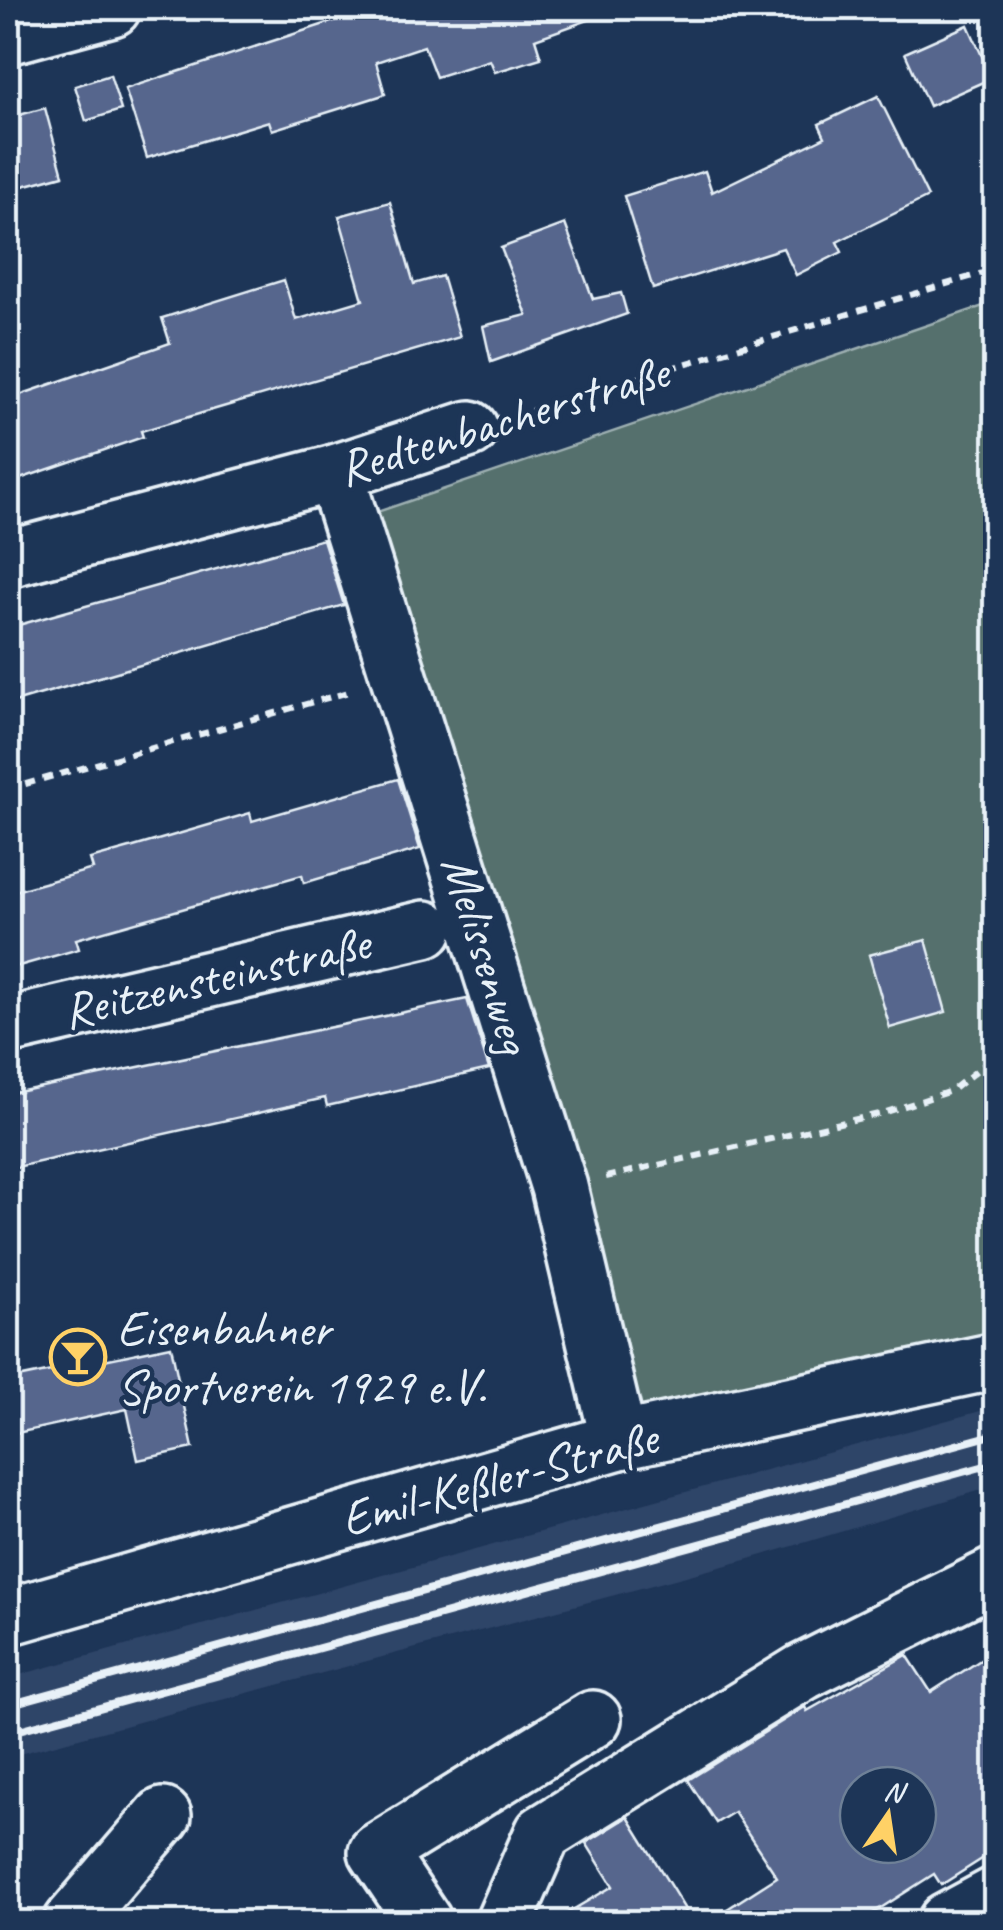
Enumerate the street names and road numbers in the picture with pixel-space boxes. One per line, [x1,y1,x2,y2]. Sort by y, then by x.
street label: Redtenbacherstraße [330,339,679,500]
street label: Melissenweg [427,848,548,1064]
street label: Reitzensteinstraße [56,910,379,1043]
street label: Emil-Keßler-Straße [334,1405,667,1550]

